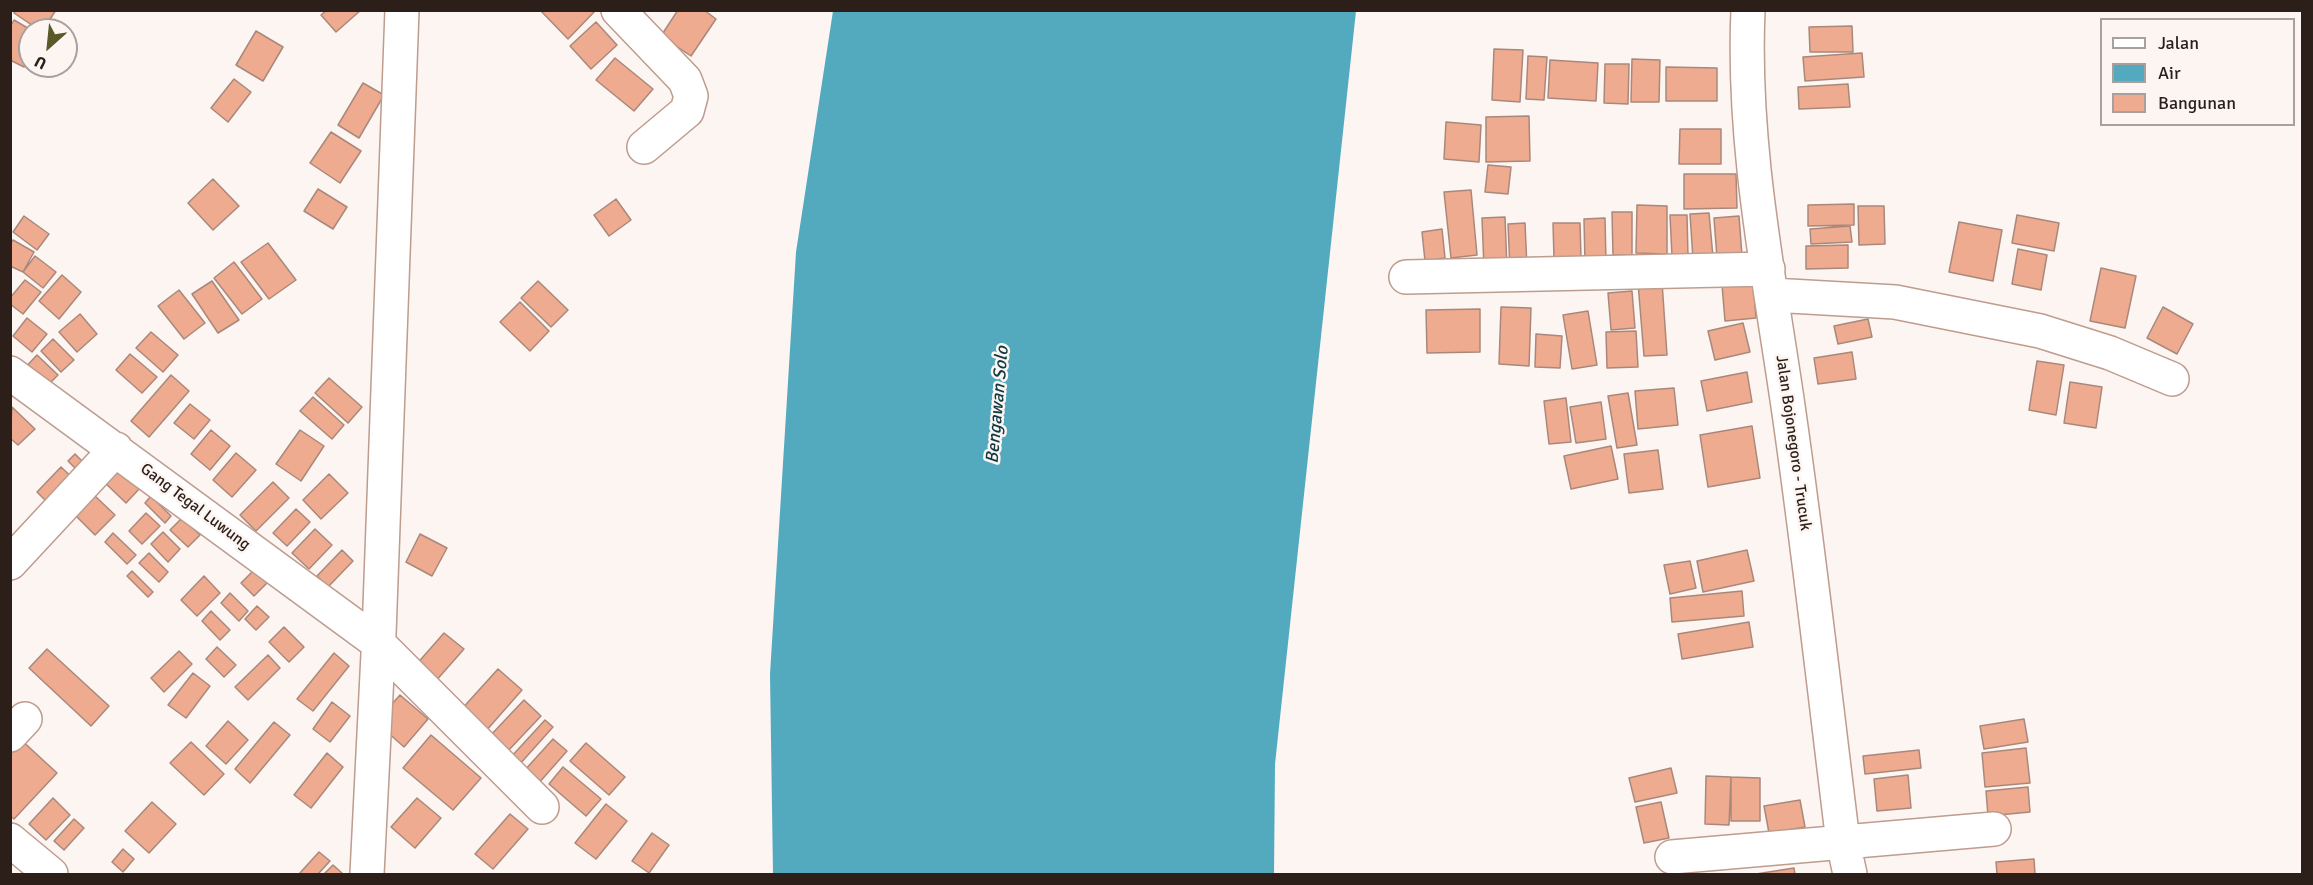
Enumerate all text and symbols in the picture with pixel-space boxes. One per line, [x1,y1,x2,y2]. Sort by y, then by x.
north arrow [18,18,78,78]
legend [2100,18,2295,126]
text: Jalan [2158,32,2199,54]
text: U [31,51,50,74]
text: Air [2158,62,2181,84]
text: Bangunan [2158,92,2236,114]
water label: Bengawan Solo [982,345,1014,465]
street label: Jalan Bojonegoro - Trucuk [1771,354,1815,532]
street label: Gang Tegal Luwung [136,459,254,555]

